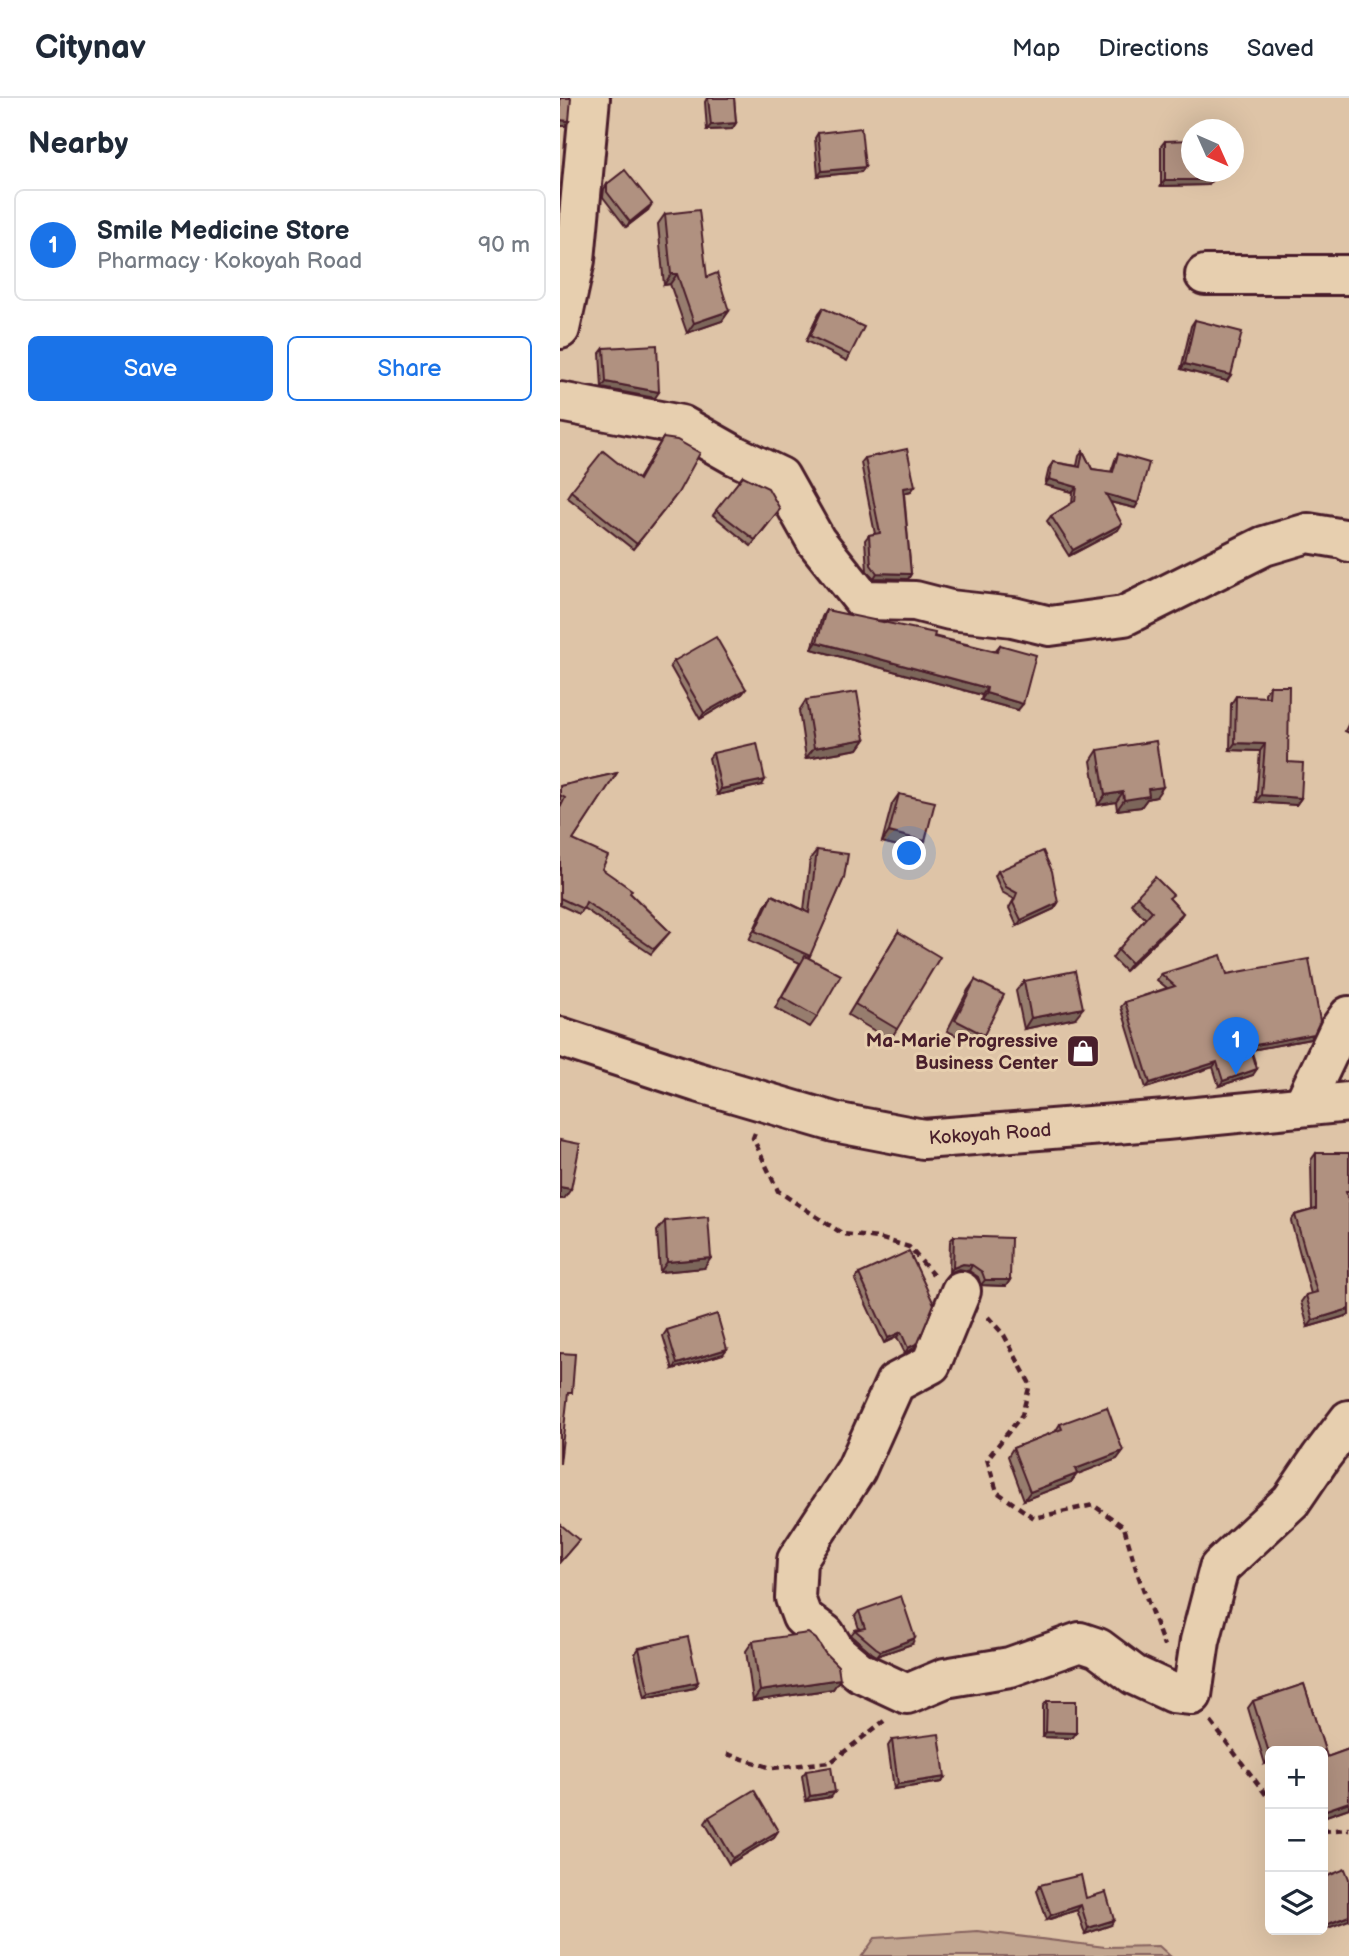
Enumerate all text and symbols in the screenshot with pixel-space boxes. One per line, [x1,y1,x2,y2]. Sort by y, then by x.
text: Citynav [35,28,146,68]
text: Map [1012,34,1060,63]
text: Directions [1098,34,1209,63]
text: Saved [1247,34,1314,63]
north arrow [1181,119,1244,182]
text: Nearby [28,126,128,162]
text: Smile Medicine Store [97,216,349,247]
text: 1 [48,231,58,259]
text: 90 m [478,231,530,259]
text: Pharmacy · Kokoyah Road [97,247,362,275]
button: Save [28,336,273,401]
button: Share [287,336,532,401]
your location [892,836,926,870]
pin: 1 [1213,1017,1259,1075]
place label: Ma-Marie Progressive Business Center [866,1030,1058,1075]
shop icon: Ma-Marie Progressive Business Center [1064,1032,1102,1070]
street label: Kokoyah Road [928,1119,1052,1150]
map controls [1265,1746,1328,1935]
button: + [1265,1746,1328,1809]
button: − [1265,1809,1328,1872]
button: layers [1265,1872,1328,1935]

